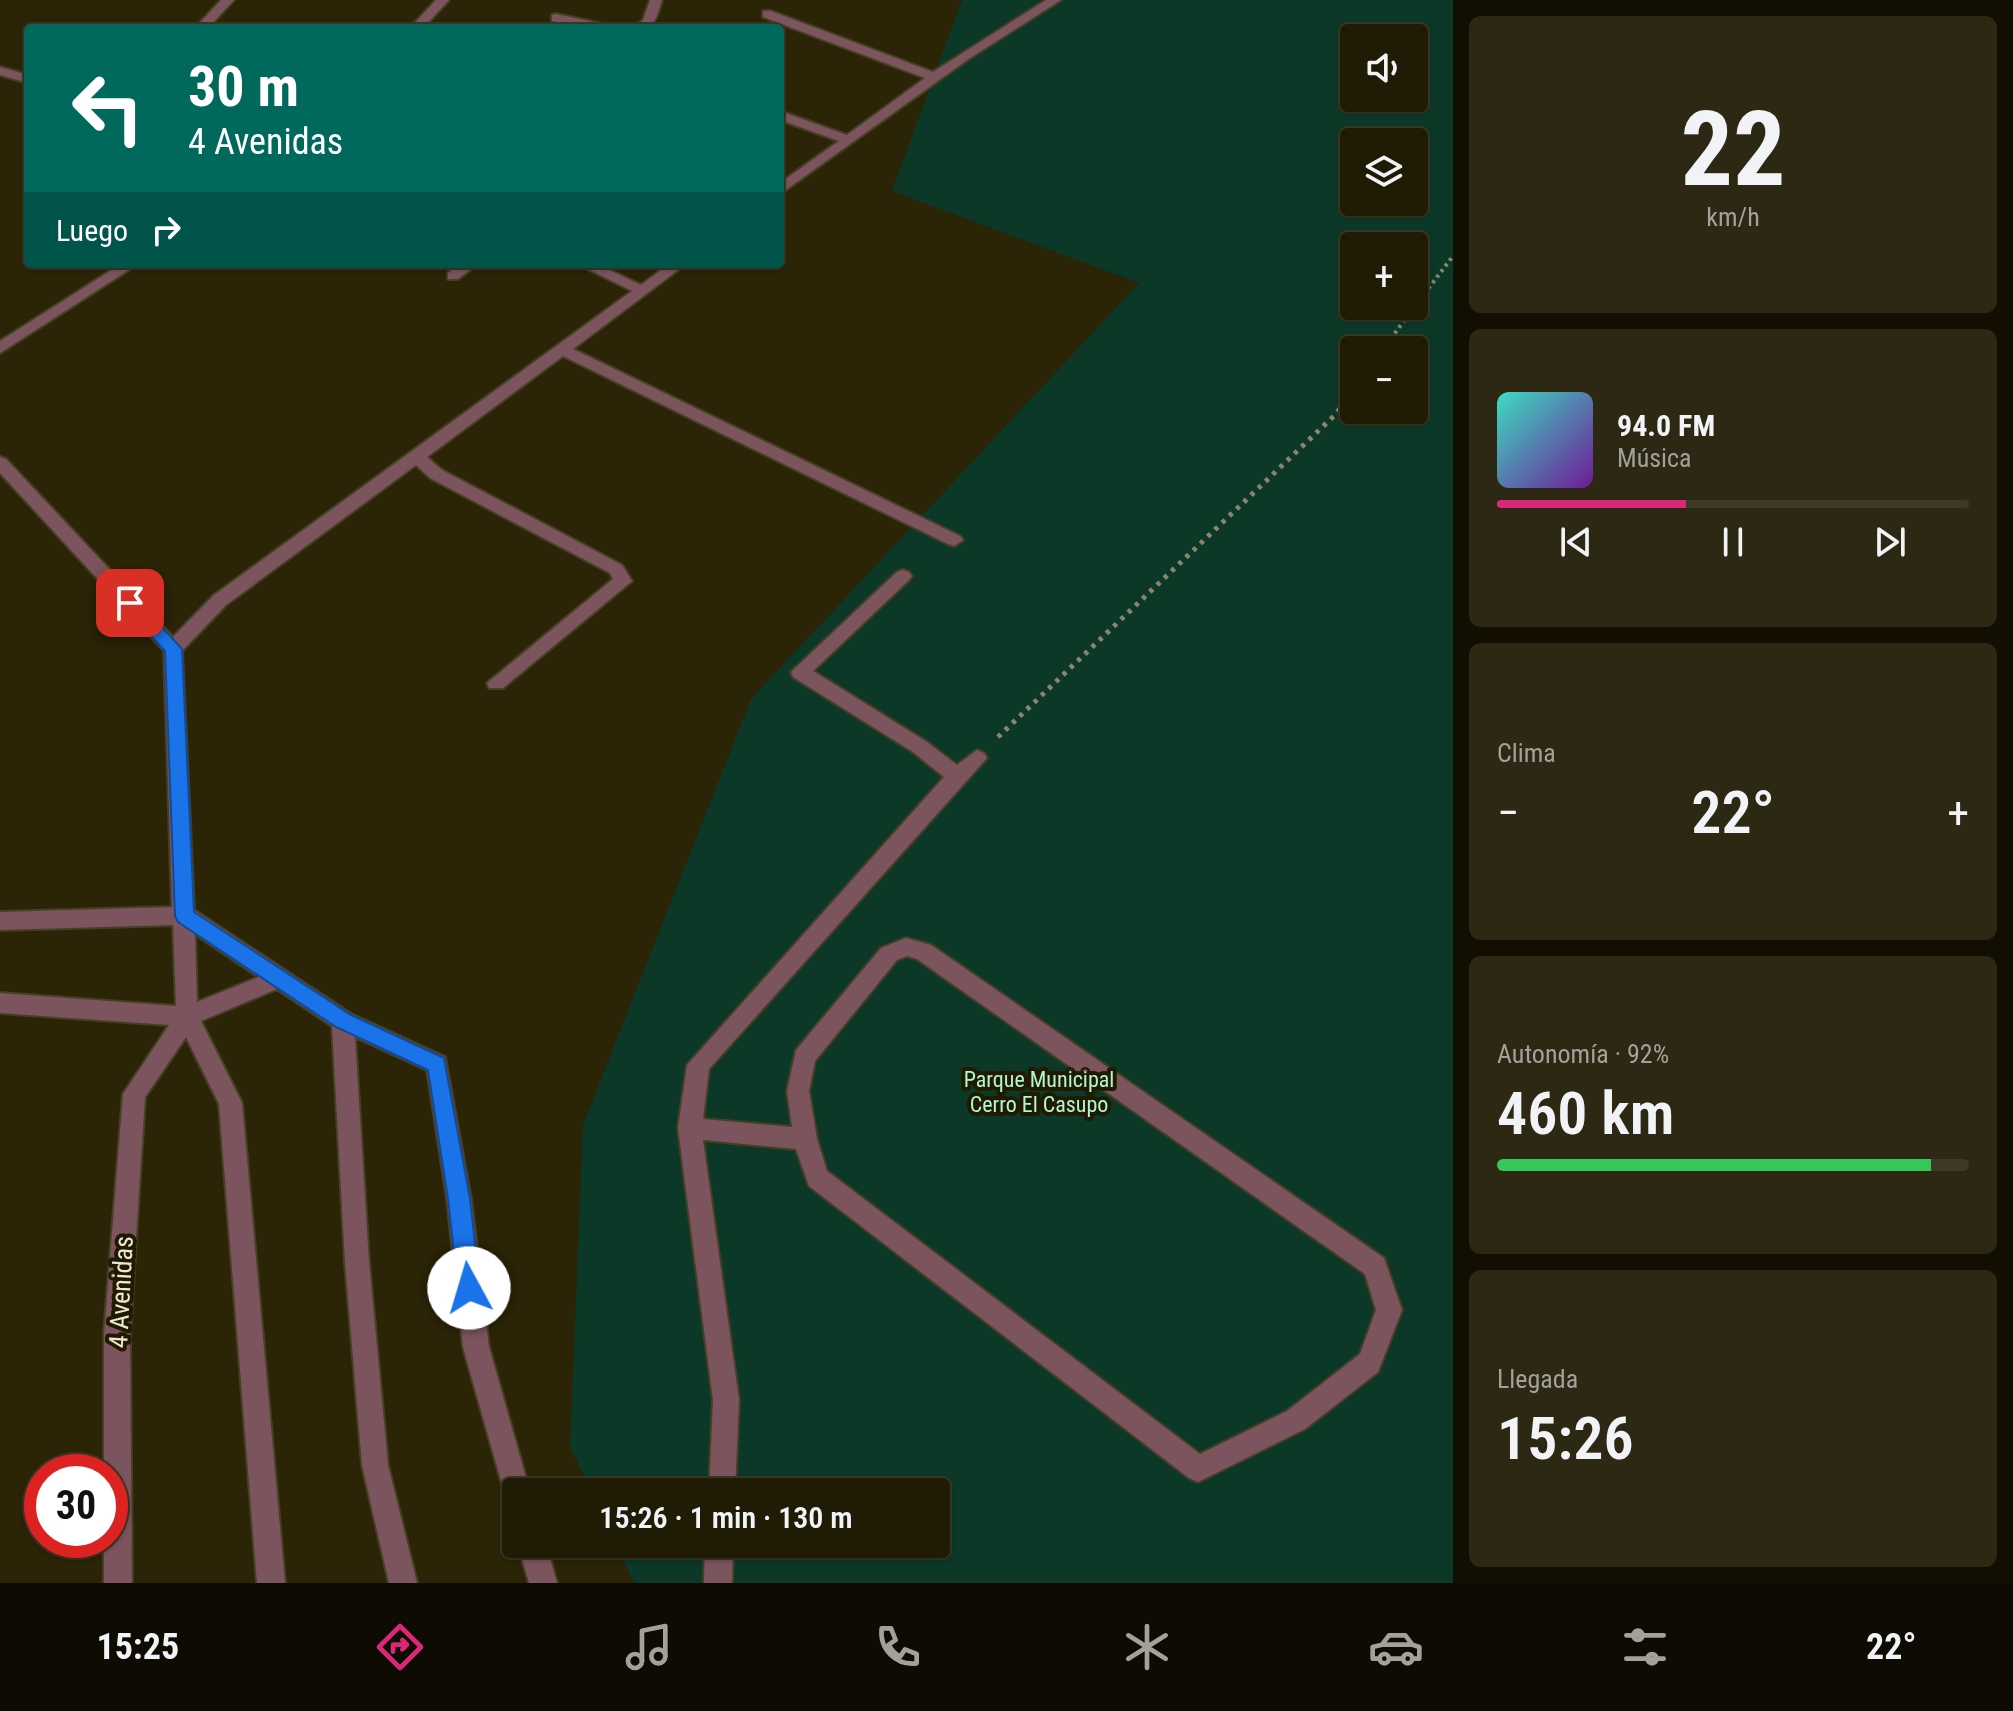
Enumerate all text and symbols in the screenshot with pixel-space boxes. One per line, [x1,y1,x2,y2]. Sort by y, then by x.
map controls [1340,24,1428,424]
button: sound [1340,24,1428,112]
text: 30 m [188,54,299,120]
icon: left [56,56,160,160]
text: 22 [1680,89,1786,210]
text: 4 Avenidas [188,121,343,163]
button: layers [1340,128,1428,216]
text: km/h [1706,202,1760,232]
icon: right [144,208,188,252]
text: Luego [56,213,128,248]
button: + [1340,232,1428,320]
button: − [1340,336,1428,424]
text: 94.0 FM [1617,408,1715,443]
text: Música [1617,443,1692,473]
icon: previous [1554,520,1598,564]
icon: pause [1711,520,1755,564]
icon: next [1868,520,1912,564]
pin [96,569,164,637]
icon: arrive [108,581,152,625]
text: Clima [1497,738,1556,768]
text: 22° [1691,777,1775,848]
text: − [1497,787,1519,839]
text: + [1947,787,1969,839]
text: Autonomía · 92% [1497,1039,1669,1069]
park label: Parque Municipal Cerro El Casupo [964,1067,1114,1117]
text: 460 km [1497,1078,1674,1149]
street label: 4 Avenidas [103,1235,139,1349]
position arrow [427,1246,511,1330]
text: Llegada [1497,1364,1578,1394]
text: 15:26 [1497,1403,1634,1474]
speed limit sign: 30 [24,1454,128,1558]
text: 15:26 · 1 min · 130 m [599,1500,853,1535]
icon: directions [372,1619,428,1675]
icon: music [621,1619,677,1675]
icon: phone [870,1619,926,1675]
icon: climate [1119,1619,1175,1675]
icon: car [1368,1619,1424,1675]
icon: filters [1617,1619,1673,1675]
text: 15:25 [96,1626,179,1668]
text: 22° [1866,1626,1916,1668]

